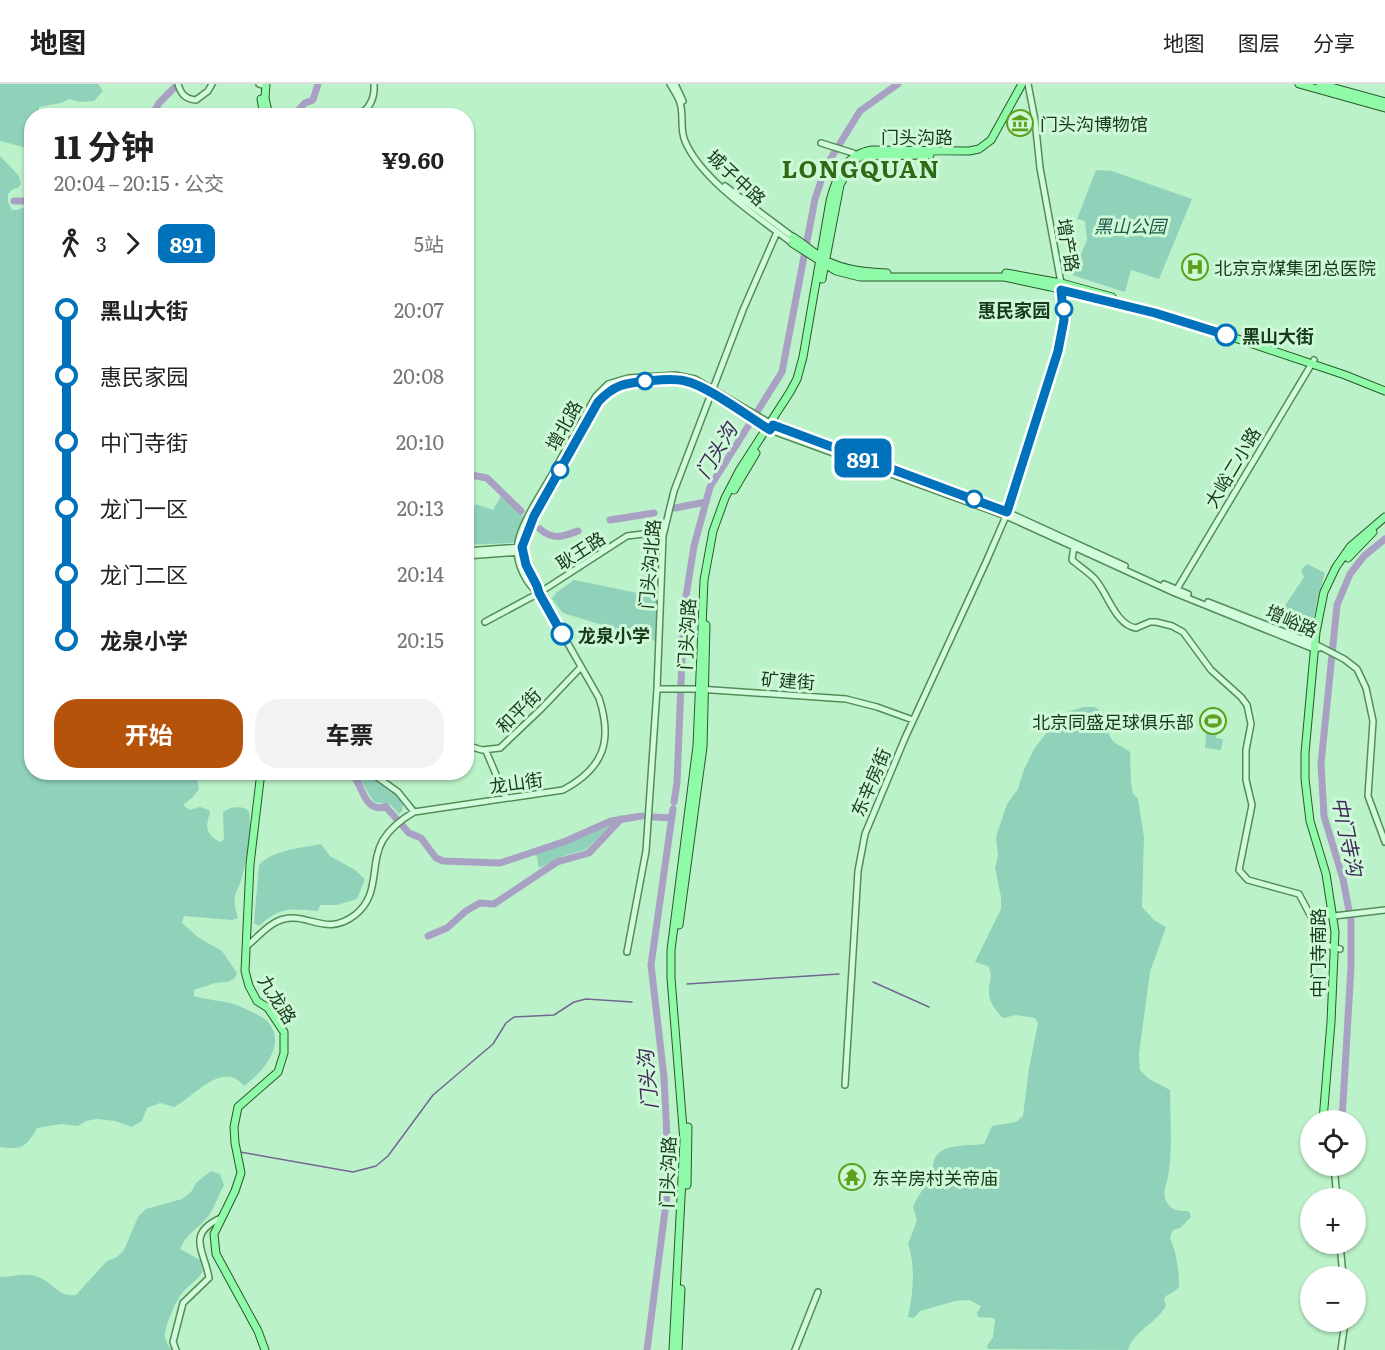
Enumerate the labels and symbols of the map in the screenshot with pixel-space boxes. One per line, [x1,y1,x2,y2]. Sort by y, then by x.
museum icon: 门头沟博物馆 [1005,108,1035,138]
place label: 门头沟博物馆 [1040,110,1148,137]
street label: 门头沟路 [881,123,953,150]
street label: 城子中路 [701,143,773,211]
district label: LONGQUAN [782,150,940,185]
park label: 黑山公园 [1094,212,1169,239]
street label: 增产路 [1051,216,1087,274]
hospital icon: 北京京煤集团总医院 [1180,252,1210,282]
place label: 北京京煤集团总医院 [1214,254,1376,281]
place label: 惠民家园 [978,296,1050,323]
marker: 惠民家园 [1055,300,1073,318]
place label: 黑山大街 [1242,322,1314,349]
marker: 黑山大街 [1215,324,1237,346]
unlabelled marker [636,372,654,390]
street label: 增北路 [538,395,588,455]
water label: 门头沟 [687,415,744,483]
street label: 大峪二小路 [1197,421,1267,513]
line badge: 891 [828,438,898,478]
unlabelled marker [551,461,569,479]
unlabelled marker [965,490,983,508]
street label: 门头沟北路 [632,518,666,610]
street label: 耿王路 [550,524,610,576]
street label: 门头沟路 [671,597,701,671]
street label: 增峪路 [1262,597,1322,643]
place label: 龙泉小学 [578,621,650,648]
marker: 龙泉小学 [551,623,573,645]
street label: 矿建街 [760,665,816,695]
street label: 和平街 [489,681,547,739]
sports icon: 北京同盛足球俱乐部 [1198,706,1228,736]
place label: 北京同盛足球俱乐部 [1032,708,1194,735]
street label: 东辛房街 [844,744,896,820]
street label: 龙山街 [487,765,545,799]
water label: 中门寺沟 [1326,794,1372,880]
street label: 中门寺南路 [1304,908,1331,998]
street label: 九龙路 [252,969,304,1029]
water label: 门头沟 [628,1047,664,1111]
street label: 门头沟路 [652,1136,682,1208]
temple icon: 东辛房村关帝庙 [837,1162,867,1192]
place label: 东辛房村关帝庙 [872,1164,998,1191]

